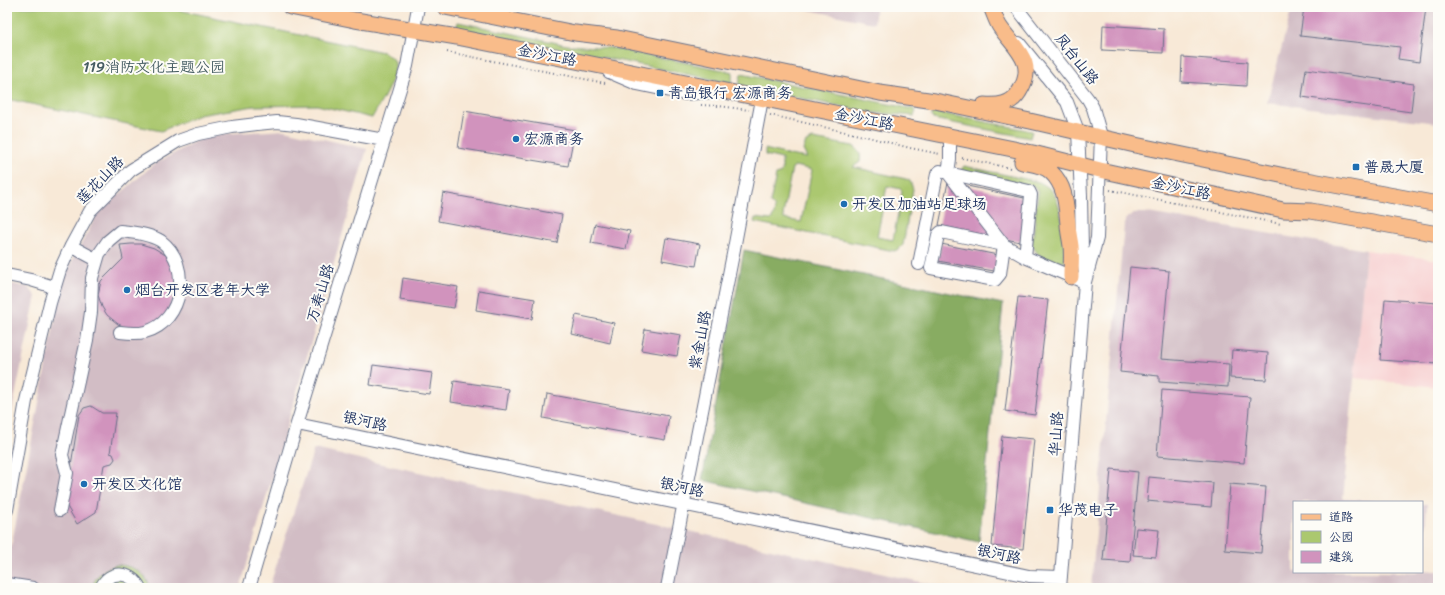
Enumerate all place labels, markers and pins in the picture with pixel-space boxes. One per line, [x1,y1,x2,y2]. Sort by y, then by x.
place label: 青岛银行 宏源商务 [668,80,792,106]
marker: 青岛银行 宏源商务 [655,88,665,98]
place label: 宏源商务 [524,126,584,152]
marker: 宏源商务 [511,134,521,144]
place label: 普晟大厦 [1364,154,1424,180]
marker: 普晟大厦 [1351,162,1361,172]
place label: 开发区加油站足球场 [852,191,987,217]
marker: 开发区加油站足球场 [839,199,849,209]
place label: 烟台开发区老年大学 [135,277,270,303]
marker: 烟台开发区老年大学 [122,285,132,295]
place label: 开发区文化馆 [92,471,182,497]
marker: 开发区文化馆 [79,479,89,489]
place label: 华茂电子 [1058,497,1118,523]
marker: 华茂电子 [1045,505,1055,515]

